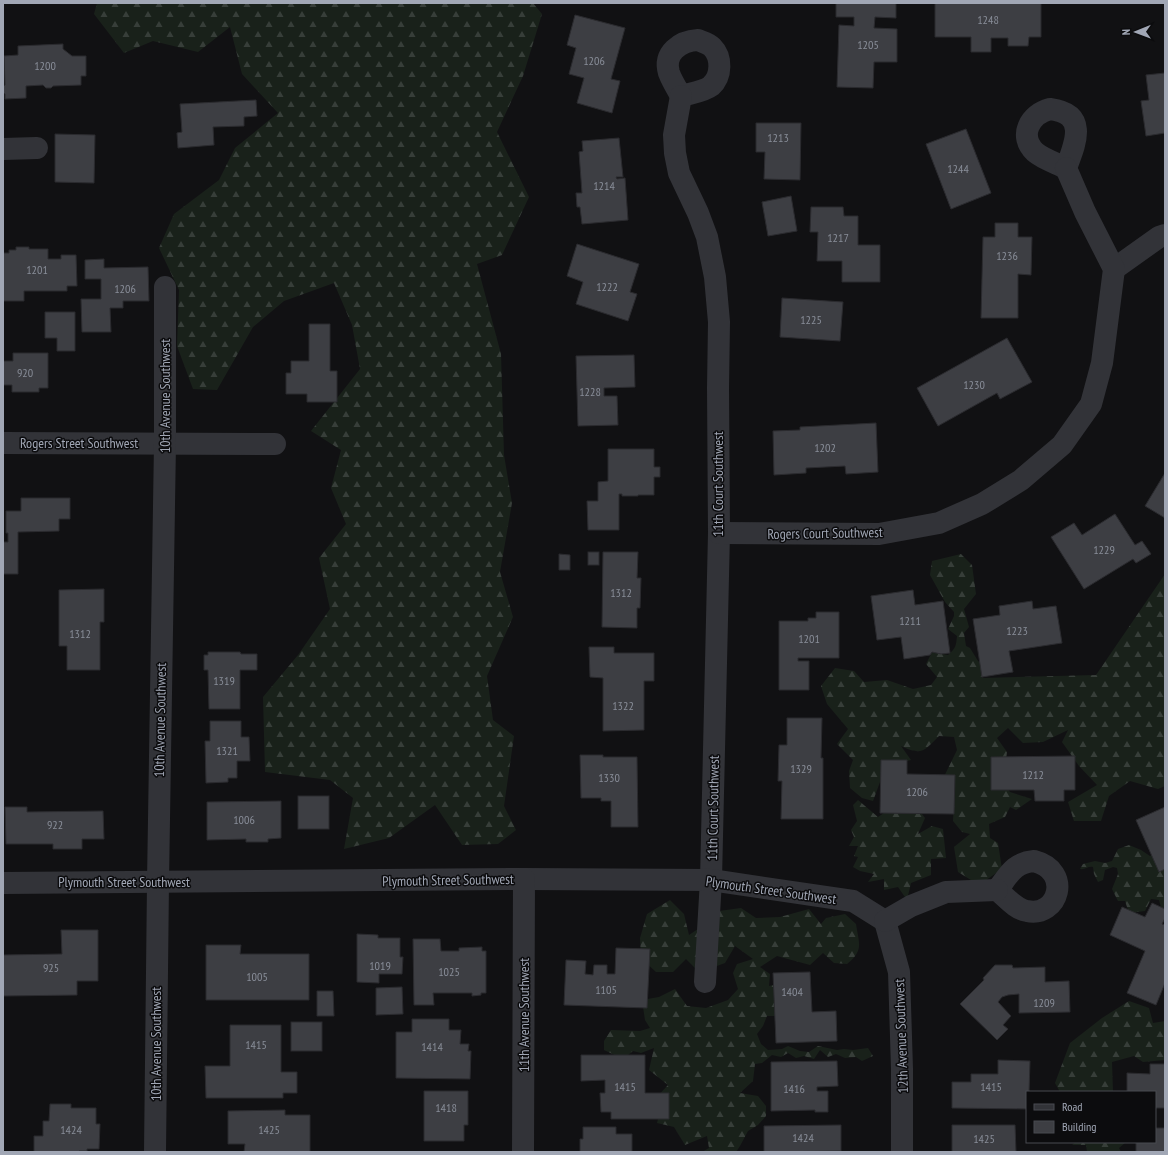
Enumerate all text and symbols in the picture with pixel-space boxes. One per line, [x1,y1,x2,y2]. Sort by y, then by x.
house number: 1248 [977,12,999,27]
north arrow [1116,12,1156,52]
text: N [1119,29,1133,35]
house number: 1205 [857,37,879,52]
house number: 1206 [583,53,605,68]
house number: 1200 [34,58,56,73]
house number: 1213 [767,130,789,145]
house number: 1244 [947,161,969,176]
house number: 1214 [593,178,615,193]
house number: 1217 [827,230,849,245]
house number: 1236 [996,248,1018,263]
house number: 1201 [26,262,48,277]
house number: 1222 [596,279,618,294]
house number: 1206 [114,281,136,296]
house number: 1225 [800,312,822,327]
street label: 10th Avenue Southwest [156,339,174,453]
house number: 920 [17,365,33,380]
house number: 1230 [963,377,985,392]
house number: 1228 [579,384,601,399]
street label: 11th Court Southwest [709,431,727,537]
street label: Rogers Street Southwest [20,434,138,452]
house number: 1202 [814,440,836,455]
street label: Rogers Court Southwest [767,523,883,543]
house number: 1229 [1093,542,1115,557]
house number: 1312 [610,585,632,600]
house number: 1211 [899,613,921,628]
house number: 1223 [1006,623,1028,638]
house number: 1312 [69,626,91,641]
house number: 1201 [798,631,820,646]
street label: 10th Avenue Southwest [150,663,170,777]
house number: 1319 [213,673,235,688]
house number: 1322 [612,698,634,713]
house number: 1321 [216,743,238,758]
street label: 11th Court Southwest [703,755,723,861]
house number: 1329 [790,761,812,776]
house number: 1212 [1022,767,1044,782]
house number: 1330 [598,770,620,785]
house number: 1206 [906,784,928,799]
house number: 1006 [233,812,255,827]
house number: 922 [47,817,63,832]
street label: Plymouth Street Southwest [382,870,514,890]
street label: Plymouth Street Southwest [705,872,838,908]
street label: Plymouth Street Southwest [58,873,190,891]
house number: 1019 [369,958,391,973]
street label: 11th Avenue Southwest [515,958,533,1072]
house number: 925 [43,960,59,975]
house number: 1025 [438,964,460,979]
house number: 1005 [246,969,268,984]
street label: 12th Avenue Southwest [890,978,912,1093]
house number: 1105 [595,982,617,997]
house number: 1404 [781,984,803,999]
street label: 10th Avenue Southwest [147,987,165,1101]
house number: 1209 [1033,995,1055,1010]
house number: 1415 [245,1037,267,1052]
house number: 1414 [421,1039,443,1054]
house number: 1415 [614,1079,636,1094]
house number: 1415 [980,1079,1002,1094]
house number: 1416 [783,1081,805,1096]
legend [1026,1091,1156,1143]
text: Road [1062,1099,1082,1114]
house number: 1418 [435,1100,457,1115]
text: Building [1062,1119,1097,1134]
house number: 1424 [60,1122,82,1137]
house number: 1425 [258,1122,280,1137]
house number: 1424 [792,1130,814,1145]
house number: 1425 [973,1131,995,1146]

